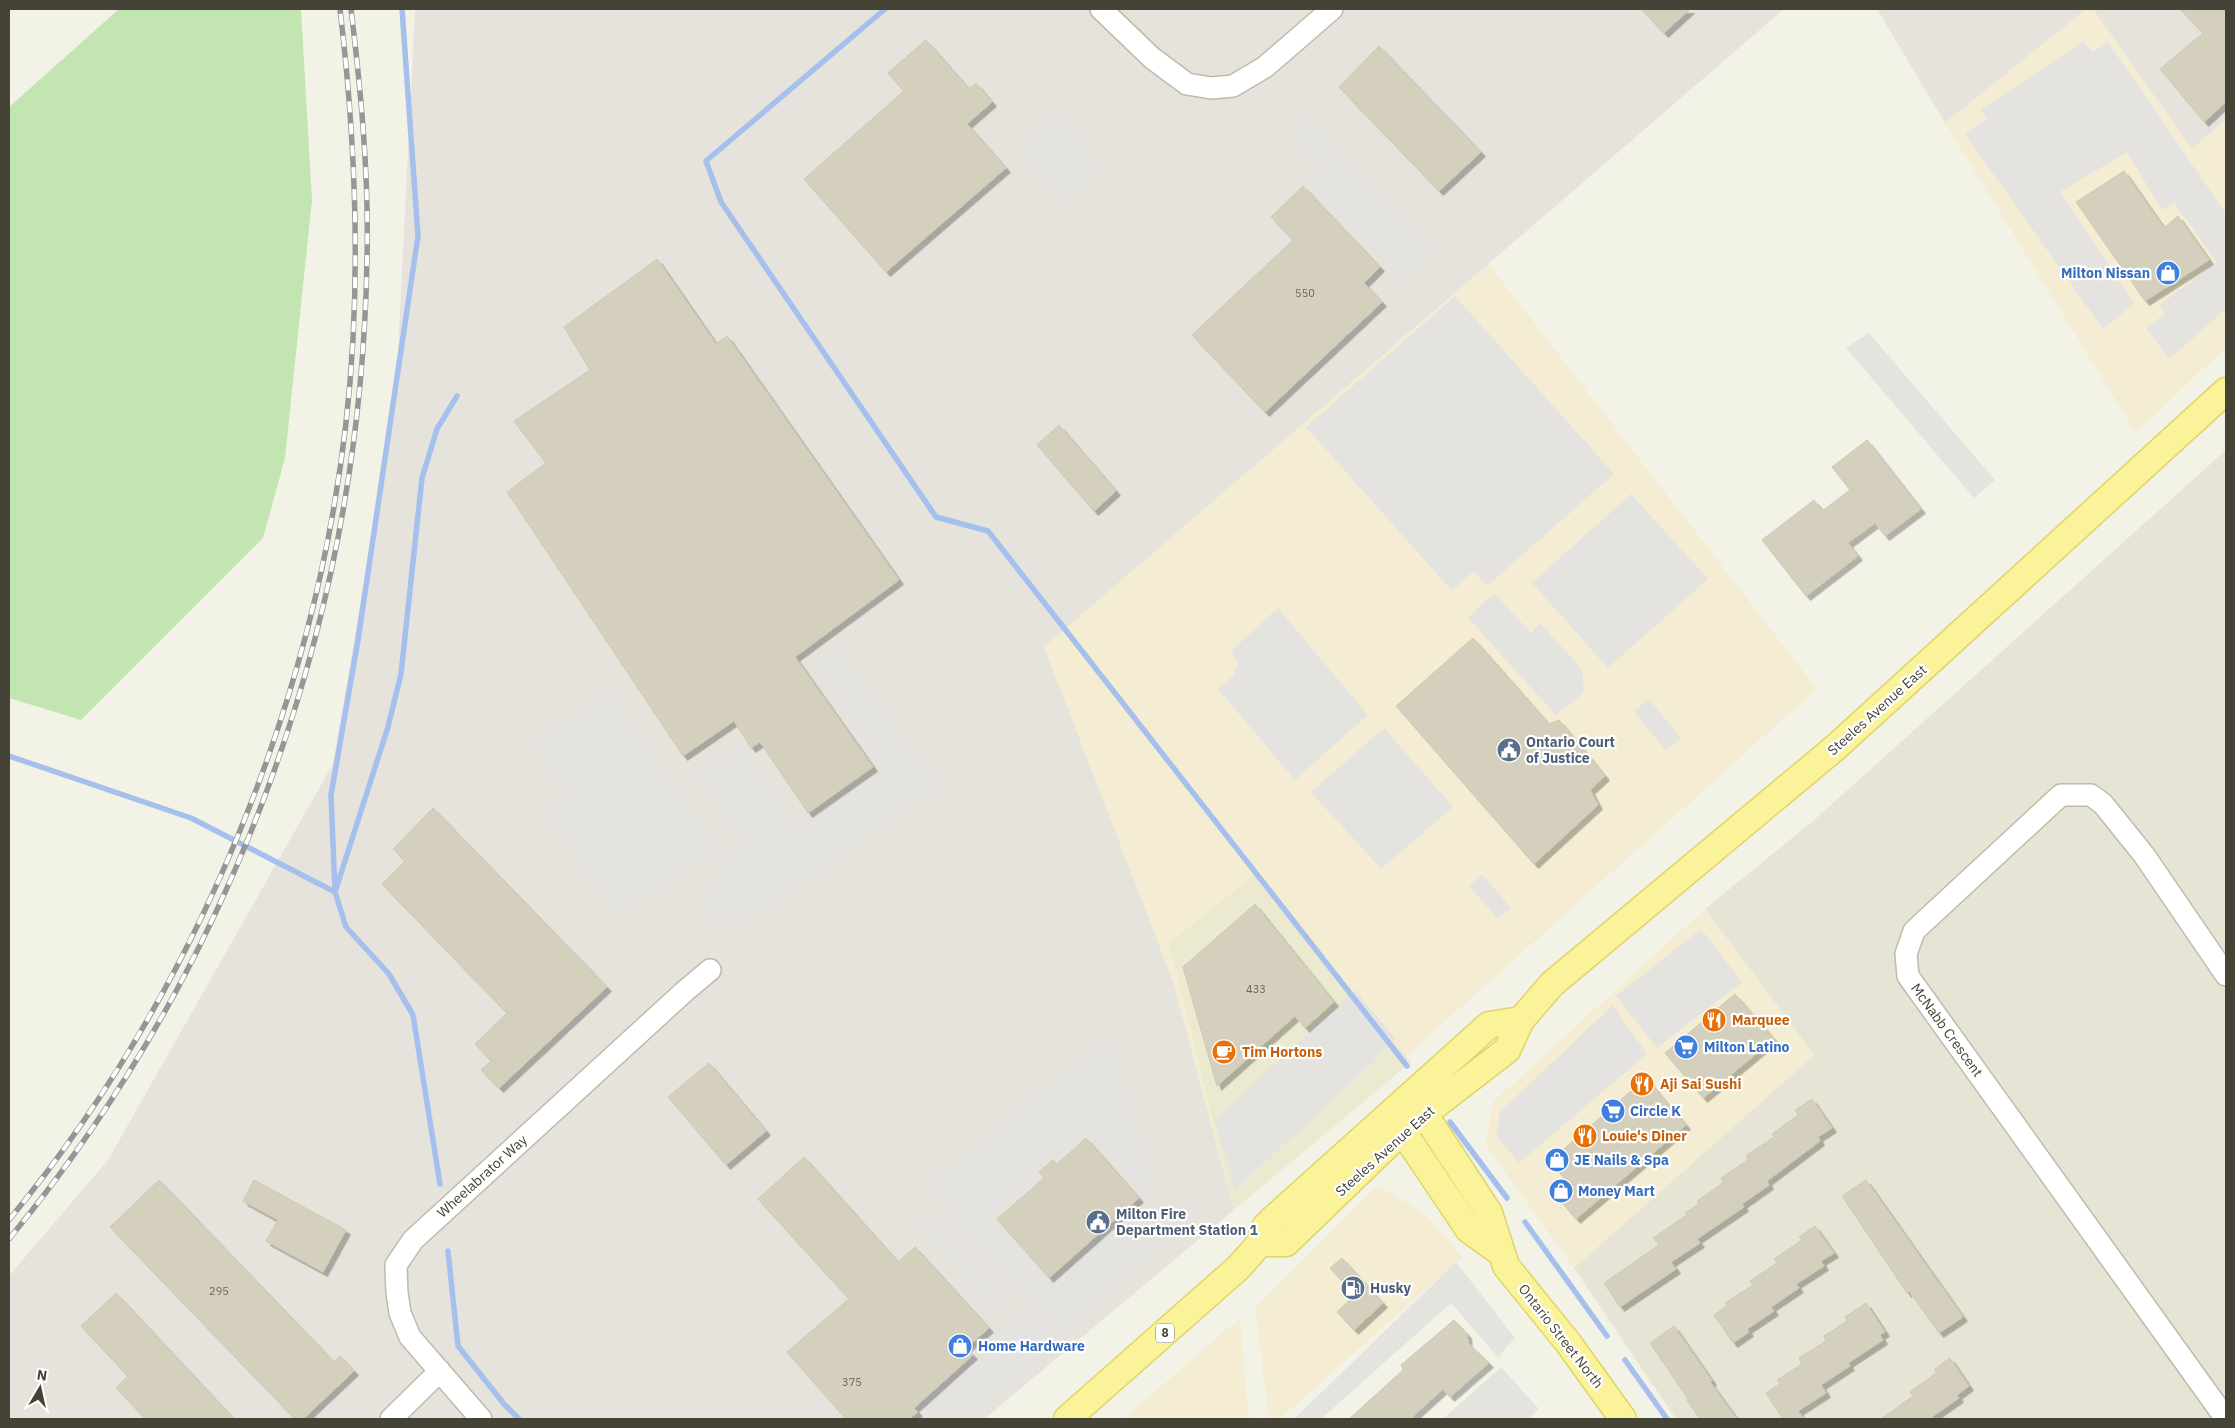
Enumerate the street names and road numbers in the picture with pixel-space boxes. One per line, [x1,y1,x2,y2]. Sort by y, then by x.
street label: Steeles Avenue East [1824,661,1930,759]
street label: McNabb Crescent [1907,980,1987,1080]
street label: Steeles Avenue East [1332,1102,1438,1200]
street label: Wheelabrator Way [433,1131,531,1221]
street label: Ontario Street North [1515,1280,1607,1392]
road number: 8 [1156,1324,1174,1342]

